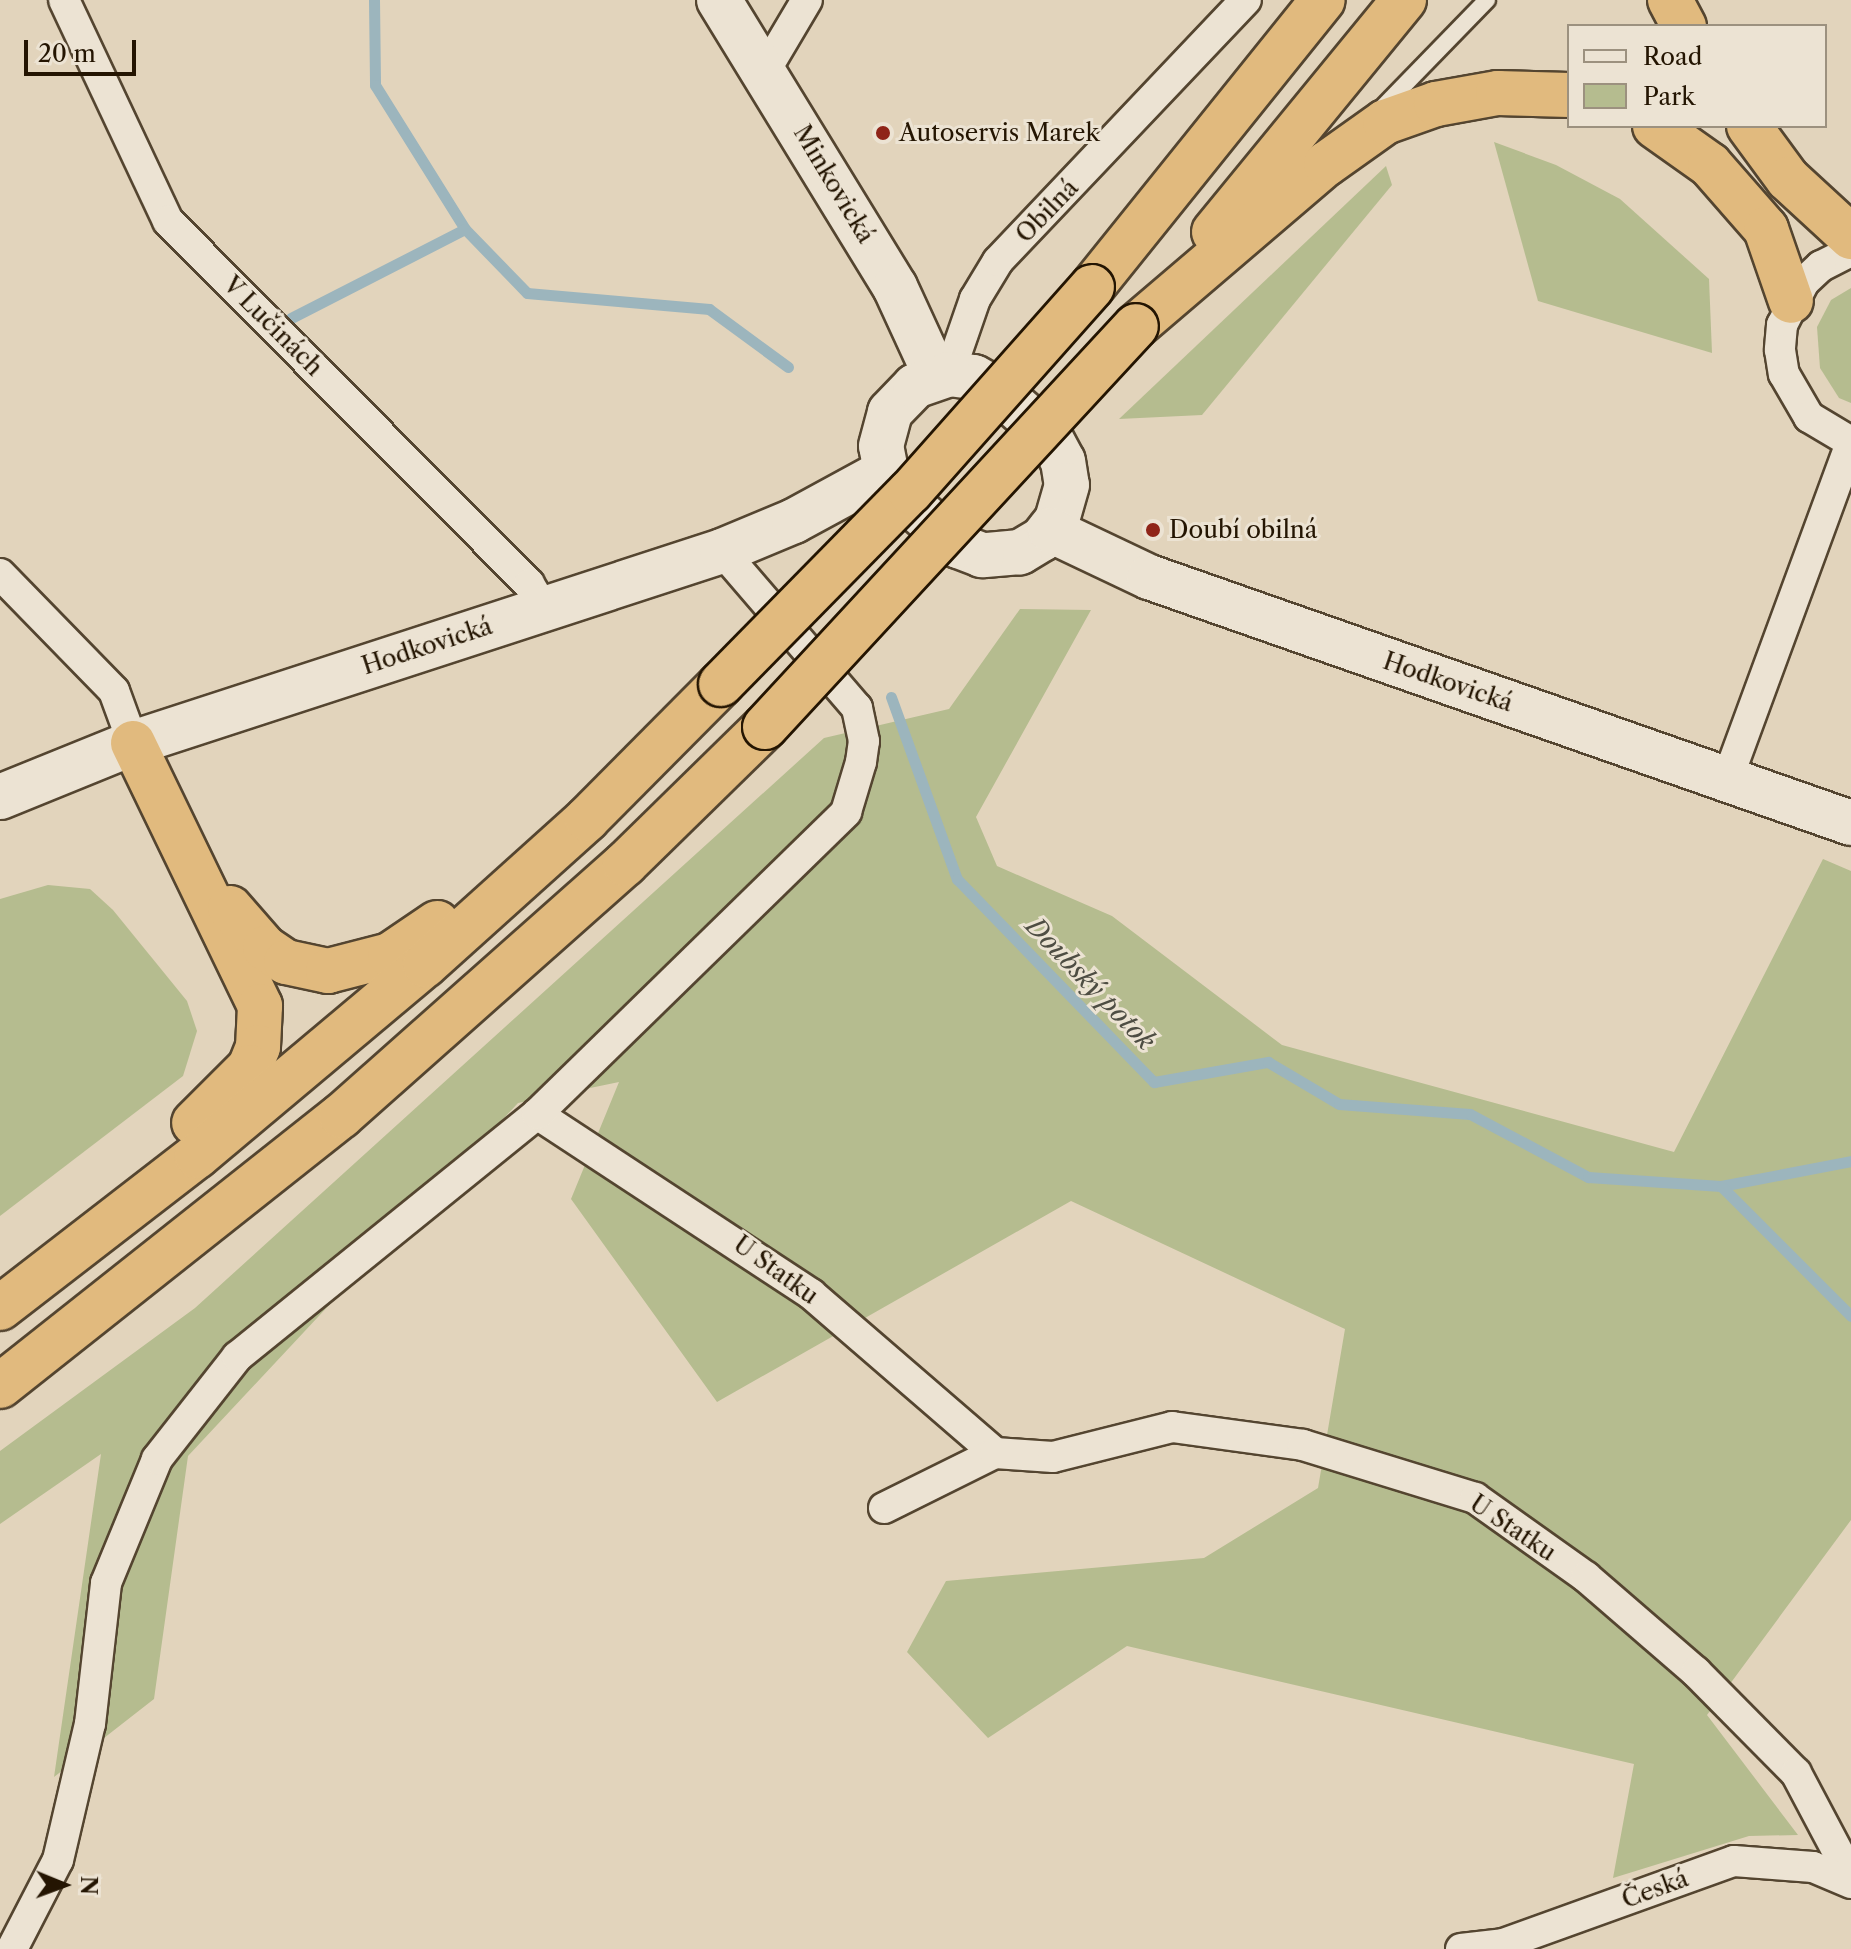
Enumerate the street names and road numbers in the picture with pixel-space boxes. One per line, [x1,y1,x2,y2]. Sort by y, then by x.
street label: Minkovická [788,120,880,248]
street label: Obilná [1010,173,1084,249]
street label: V Lučinách [217,270,329,382]
street label: Hodkovická [358,611,496,681]
street label: Hodkovická [1379,646,1517,718]
street label: U Statku [728,1230,824,1310]
street label: U Statku [1464,1489,1562,1567]
street label: Česká [1618,1864,1692,1914]

